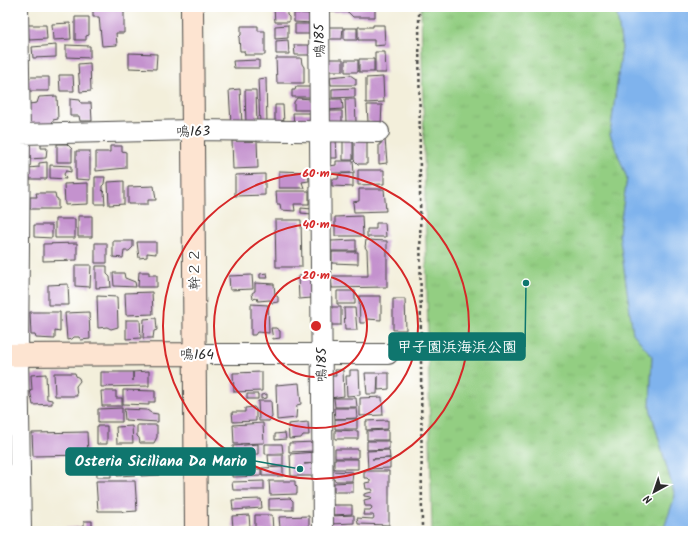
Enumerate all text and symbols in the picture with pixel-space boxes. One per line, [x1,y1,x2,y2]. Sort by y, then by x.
street label: 鳴185 [309,22,331,58]
street label: 鳴163 [176,121,210,143]
text: 60 m [302,164,330,183]
text: 40 m [302,215,330,234]
street label: 幹２２ [184,248,206,290]
text: 20 m [302,266,330,285]
centre of rings [309,319,323,333]
callout: 甲子園浜海浜公園 [389,333,525,360]
text: 甲子園浜海浜公園 [397,336,517,360]
street label: 鳴164 [180,344,214,366]
street label: 鳴185 [311,346,333,382]
callout: Osteria Siciliana Da Mario [66,448,255,475]
text: Osteria Siciliana Da Mario [75,450,247,474]
north arrow [634,472,674,512]
text: N [640,490,657,508]

